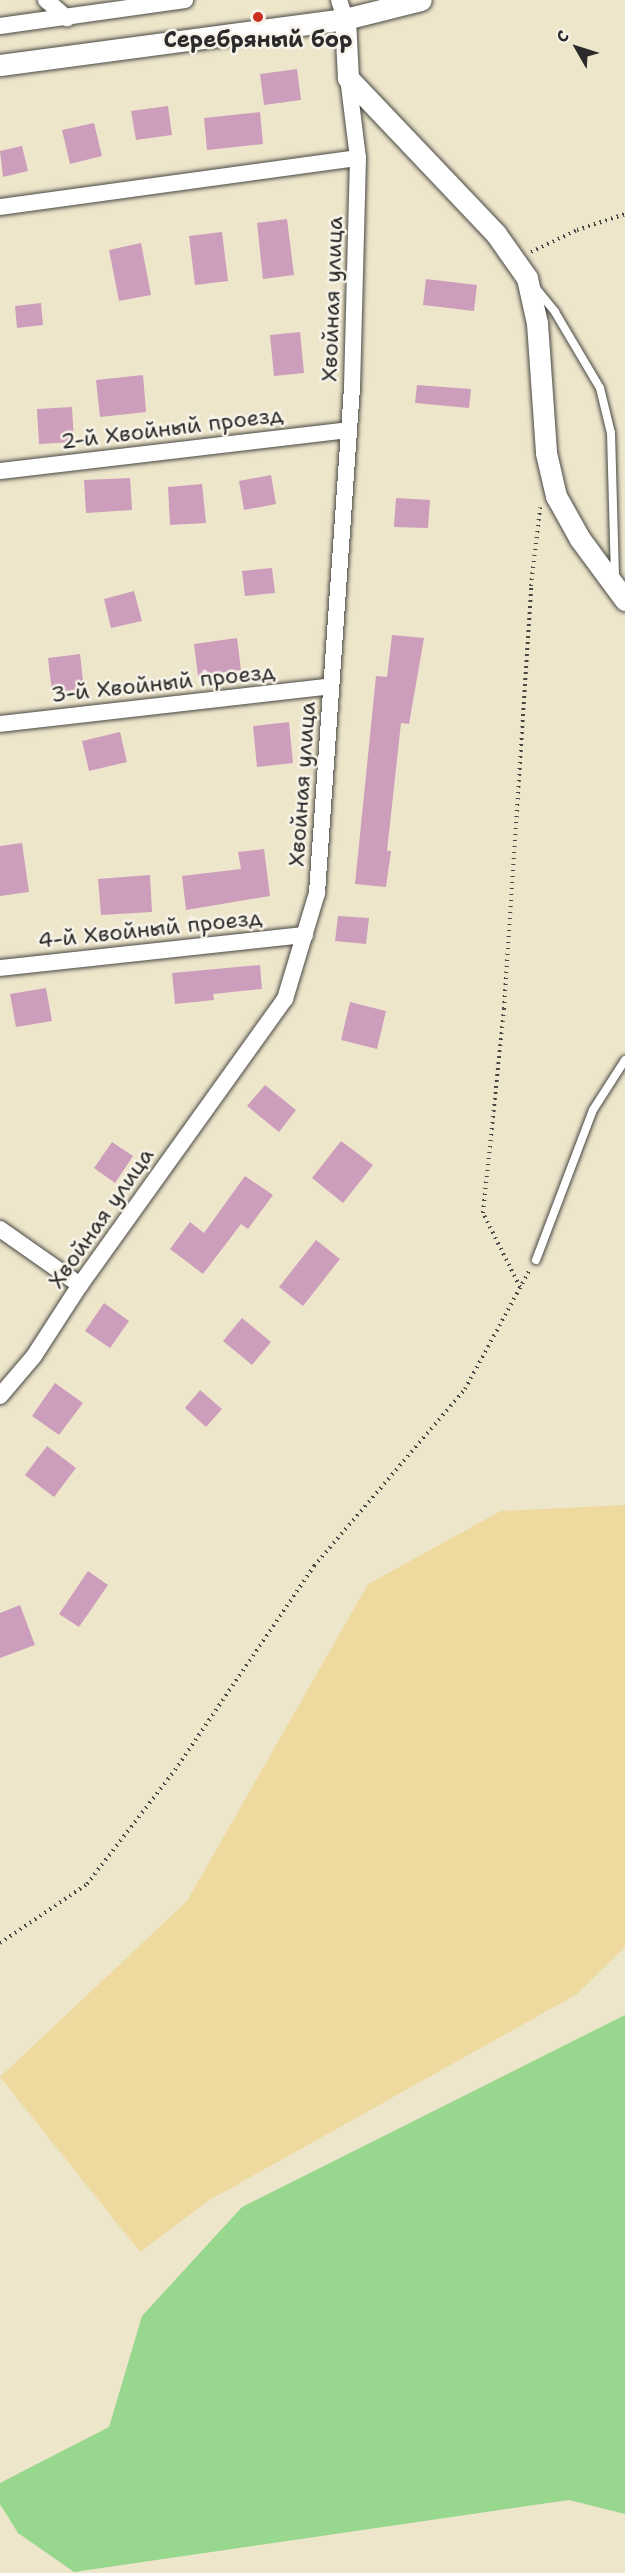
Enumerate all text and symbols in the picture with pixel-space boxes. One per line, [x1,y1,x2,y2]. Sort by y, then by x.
marker: Серебряный бор [251,10,265,24]
north arrow [547,18,607,78]
text: С [551,26,574,47]
place label: Серебряный бор [164,27,352,53]
street label: Хвойная улица [316,216,348,382]
street label: 2-й Хвойный проезд [59,401,285,455]
street label: 3-й Хвойный проезд [50,658,276,708]
street label: Хвойная улица [283,701,321,867]
street label: 4-й Хвойный проезд [36,904,264,954]
street label: Хвойная улица [43,1143,159,1293]

